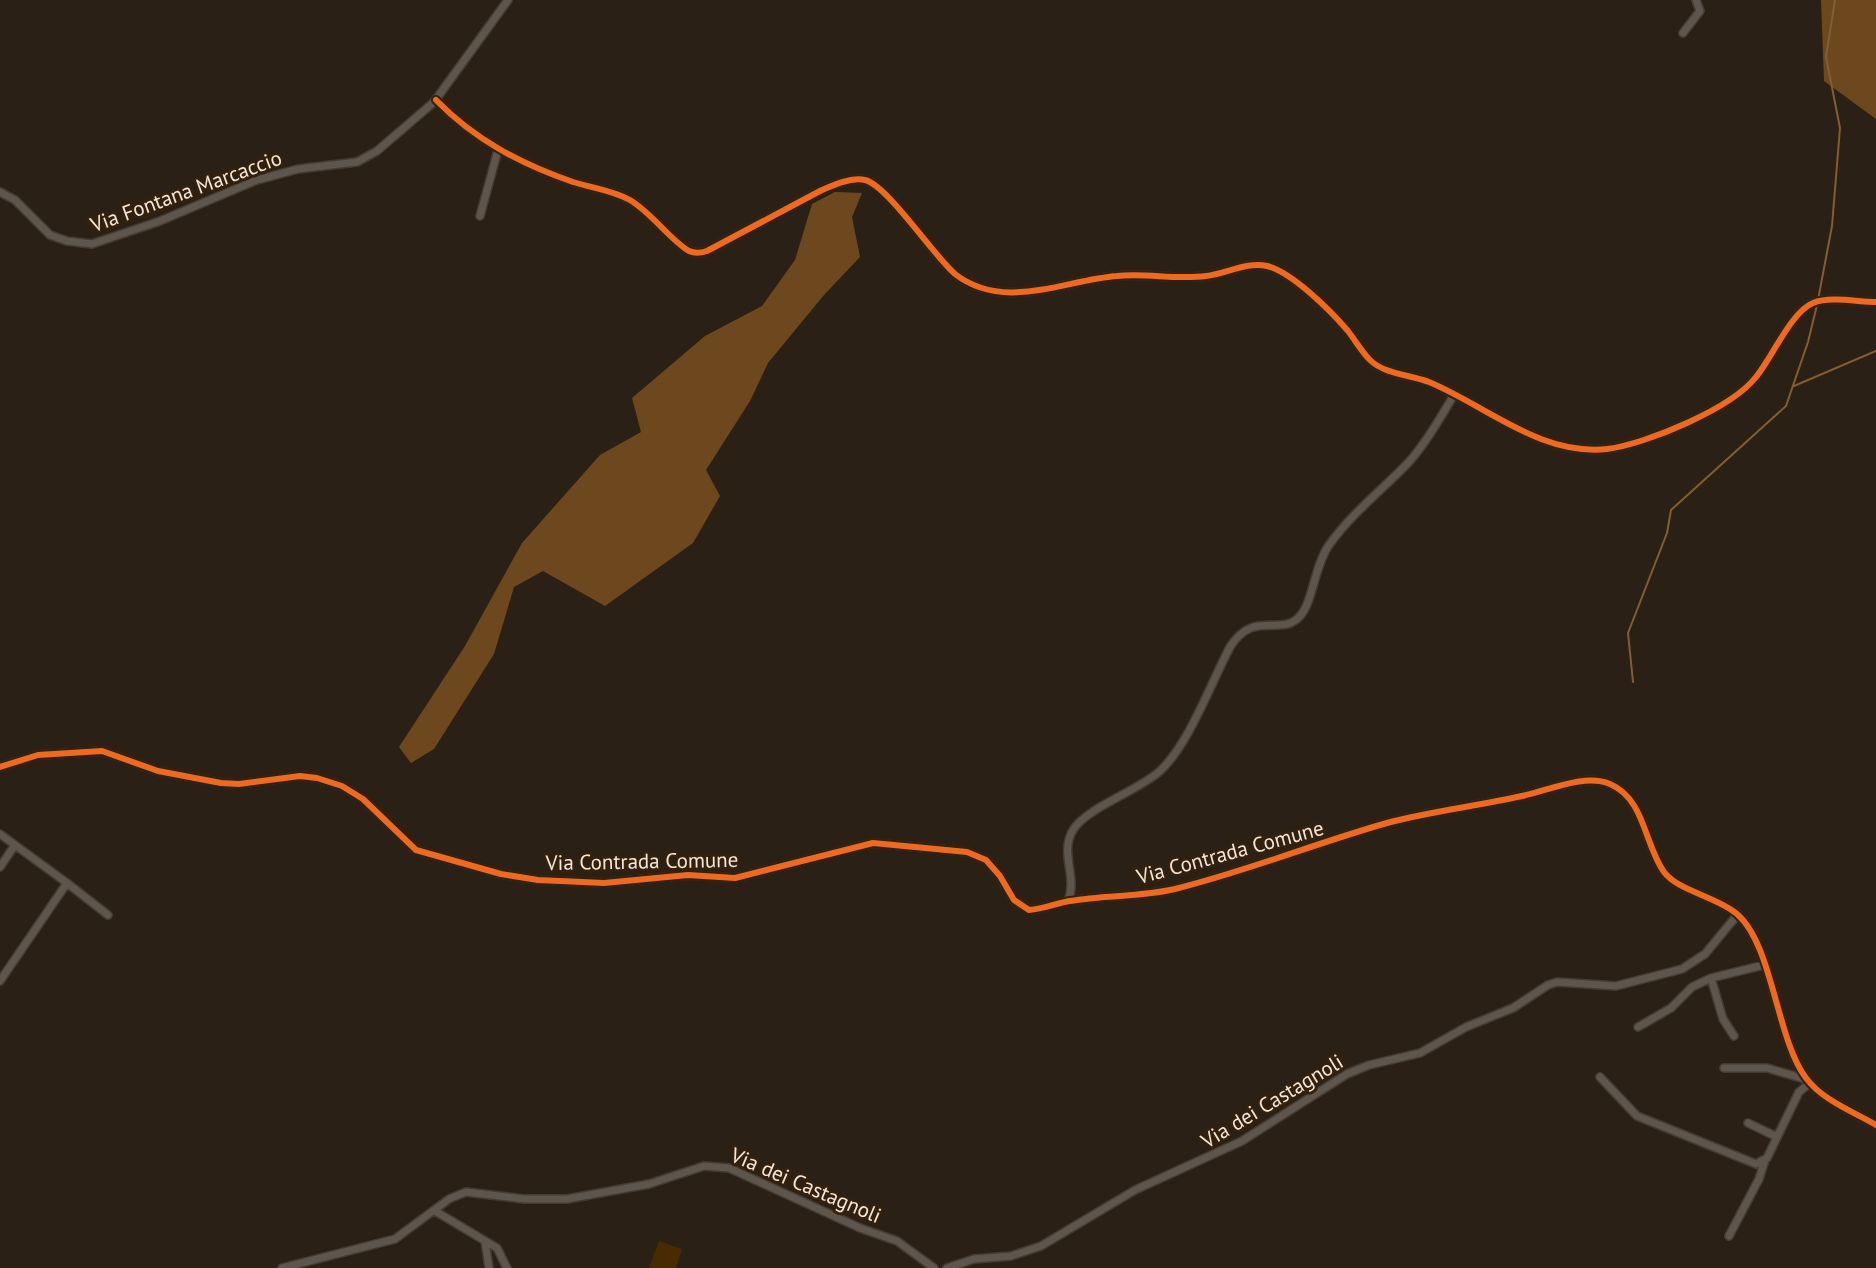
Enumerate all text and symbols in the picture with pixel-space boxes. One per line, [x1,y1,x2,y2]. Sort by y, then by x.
street label: Via Fontana Marcaccio [86,144,285,239]
street label: Via Contrada Comune [1133,814,1327,890]
street label: Via Contrada Comune [544,846,739,876]
street label: Via dei Castagnoli [1195,1048,1348,1155]
street label: Via dei Castagnoli [726,1141,885,1229]

